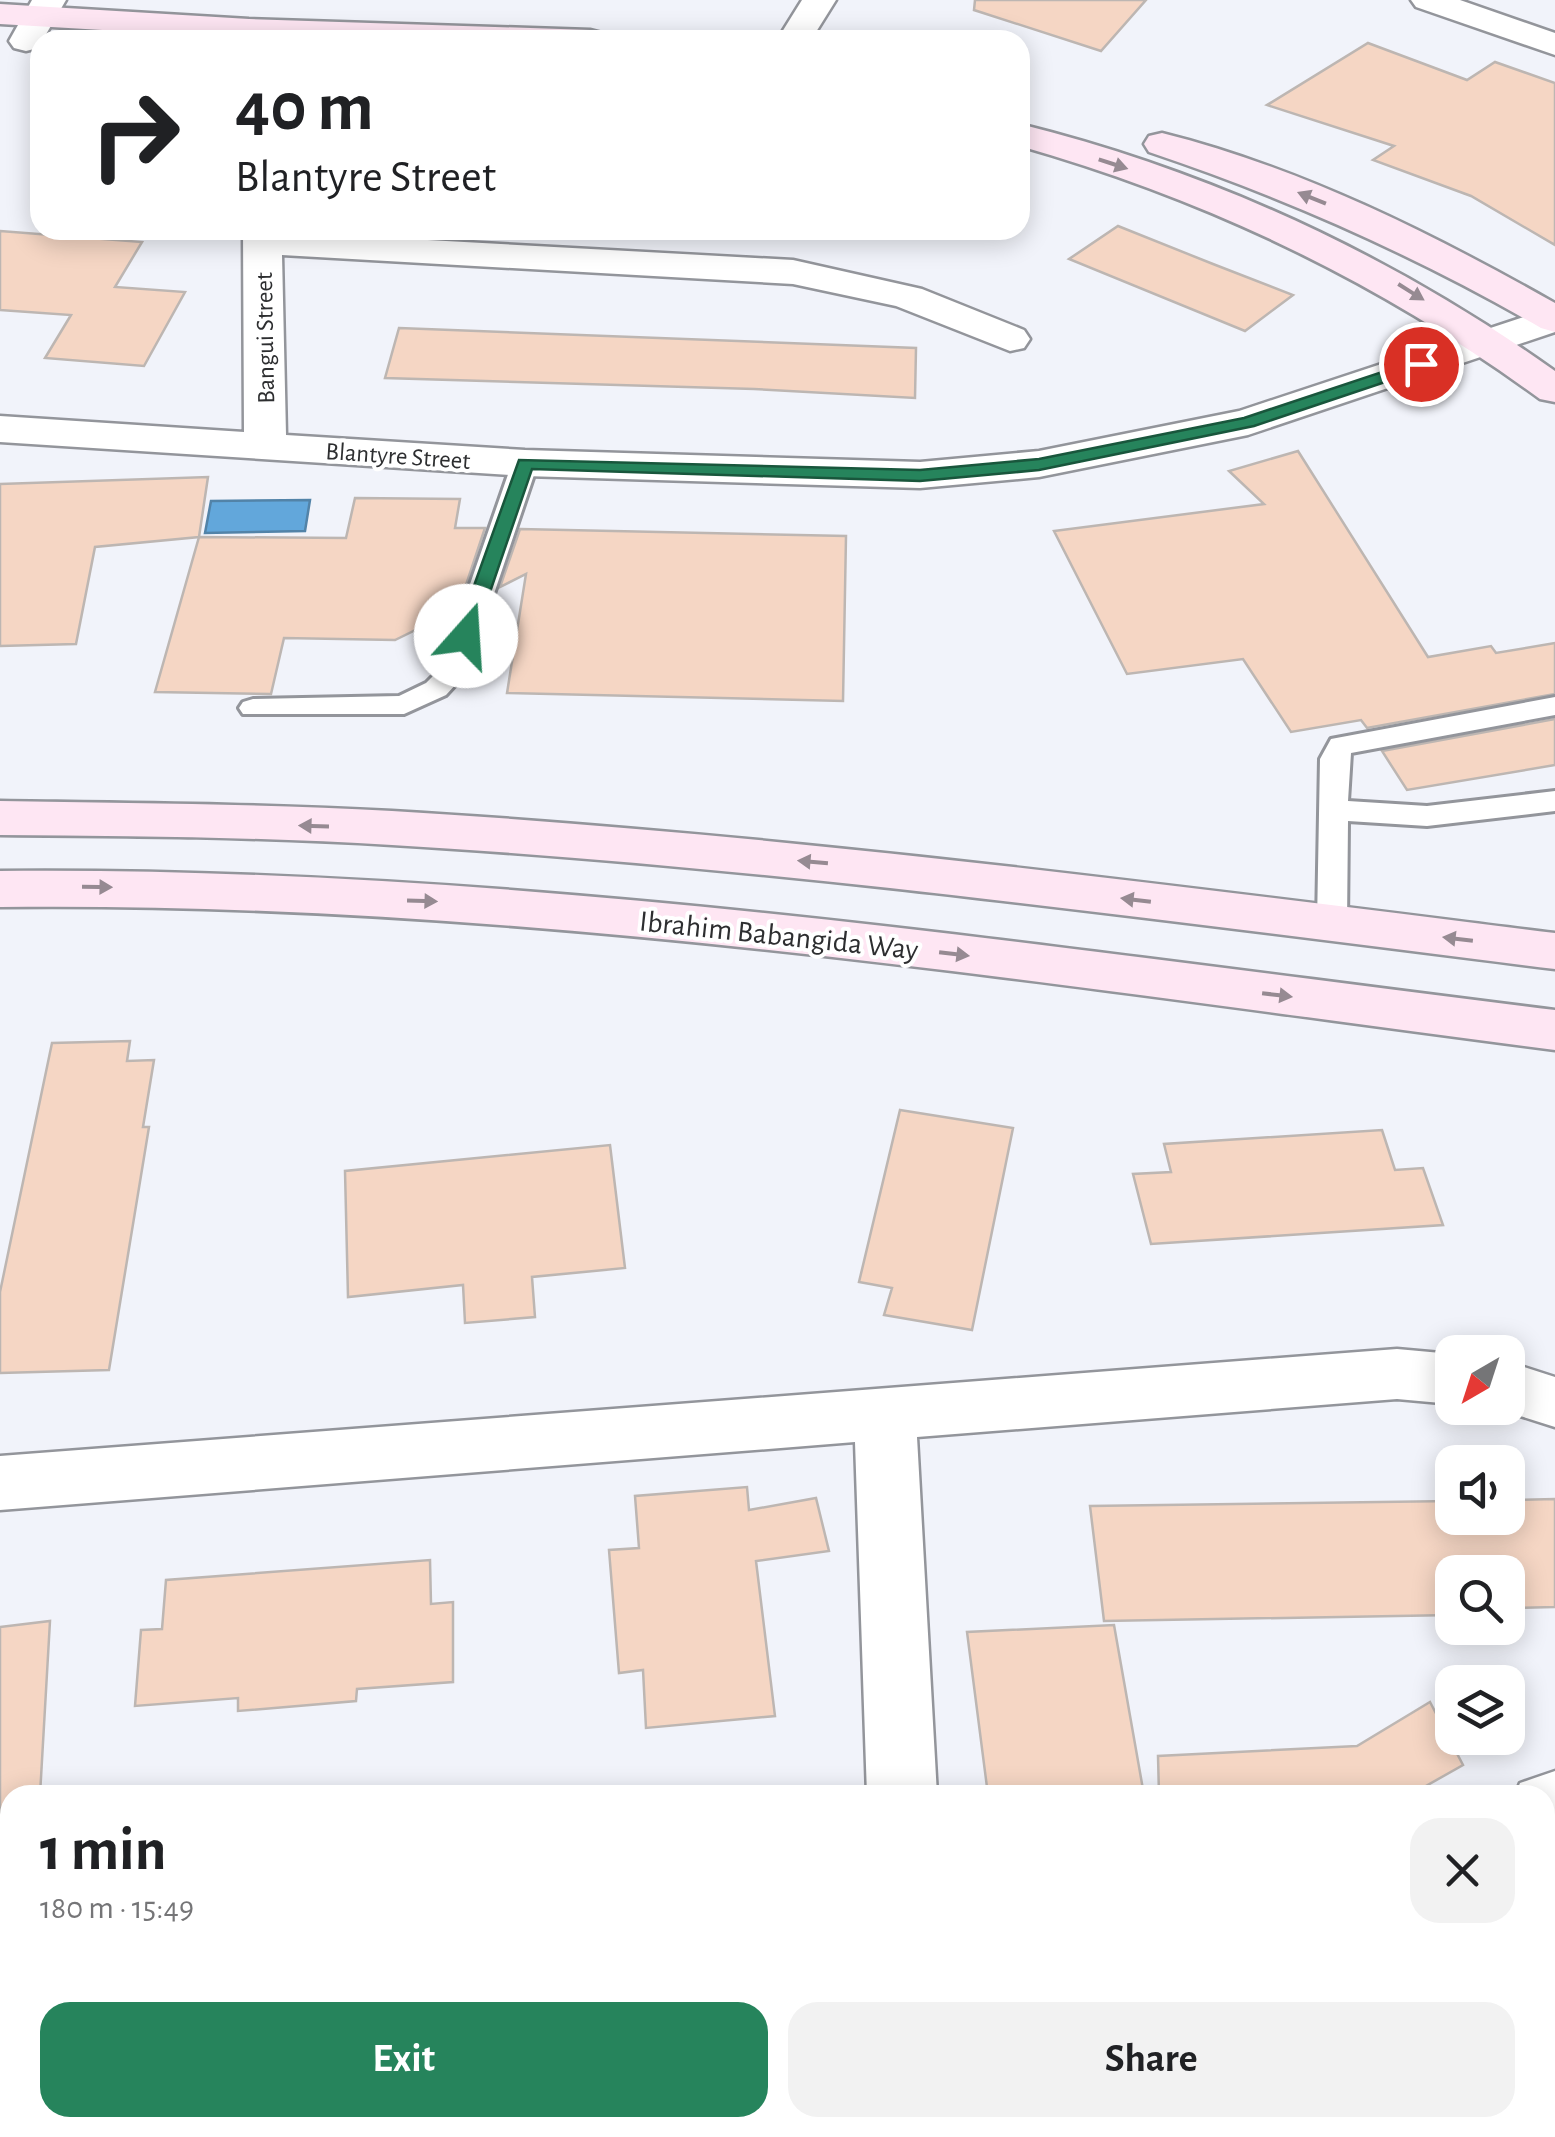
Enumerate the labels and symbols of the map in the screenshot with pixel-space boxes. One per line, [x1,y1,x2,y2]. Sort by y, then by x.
one-way arrow [1098,157,1129,172]
one-way arrow [1296,190,1326,206]
street label: Bangui Street [252,272,279,404]
one-way arrow [1397,283,1425,300]
pin [1379,322,1464,407]
street label: Blantyre Street [325,439,471,474]
position arrow [414,584,518,688]
one-way arrow [298,818,330,834]
one-way arrow [796,853,828,869]
one-way arrow [82,880,114,896]
one-way arrow [1119,892,1151,908]
one-way arrow [407,893,439,909]
street label: Ibrahim Babangida Way [638,906,920,966]
one-way arrow [1442,931,1474,947]
one-way arrow [939,946,971,962]
one-way arrow [1262,987,1293,1003]
north arrow [1435,1335,1525,1425]

